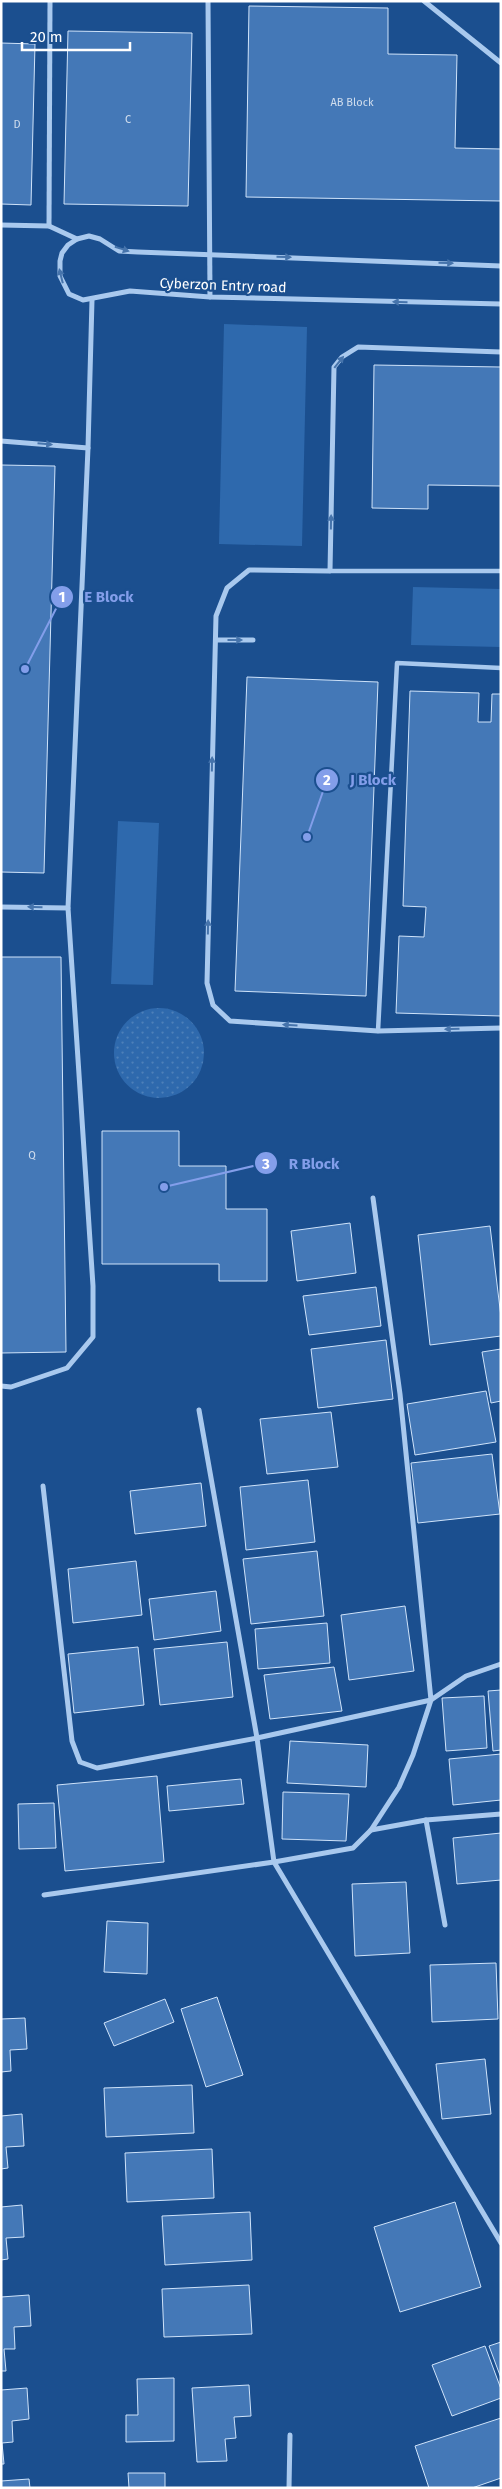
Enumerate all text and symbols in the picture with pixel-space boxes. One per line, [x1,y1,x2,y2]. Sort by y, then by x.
scale bar [22,20,130,52]
text: 20 m [30,28,63,46]
house number: AB Block [330,96,374,109]
house number: C [125,113,131,126]
house number: D [13,118,21,131]
one-way arrow [115,246,130,254]
one-way arrow [276,253,292,261]
one-way arrow [439,260,455,268]
one-way arrow [57,268,65,284]
street label: Cyberzon Entry road [159,275,287,296]
one-way arrow [391,297,407,305]
one-way arrow [334,356,345,369]
one-way arrow [37,441,53,449]
one-way arrow [327,514,335,530]
callout: E Block [49,582,144,612]
text: 1 [59,588,65,606]
text: E Block [84,588,134,606]
one-way arrow [227,636,243,644]
one-way arrow [209,756,217,772]
callout: J Block [315,765,406,795]
text: 2 [323,771,331,789]
text: J Block [349,771,397,789]
one-way arrow [26,903,42,911]
one-way arrow [205,919,213,935]
one-way arrow [281,1021,297,1029]
one-way arrow [444,1026,460,1034]
callout: R Block [254,1148,350,1178]
house number: Q [28,1149,36,1162]
text: 3 [261,1155,270,1173]
text: R Block [289,1155,340,1173]

